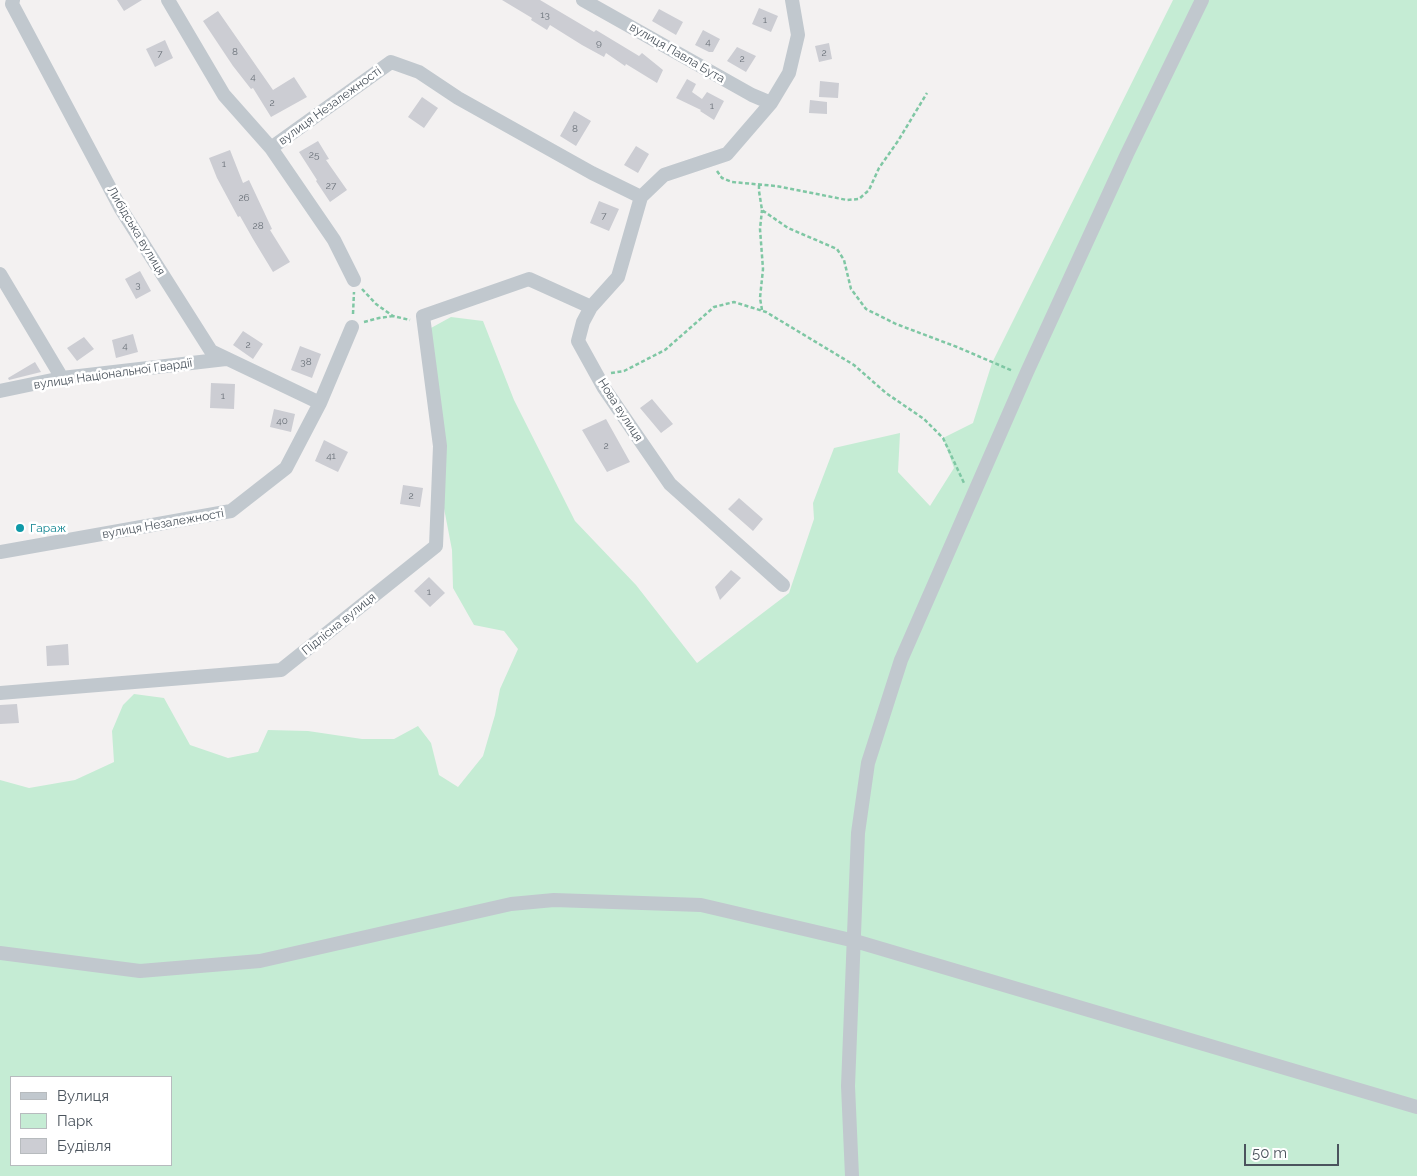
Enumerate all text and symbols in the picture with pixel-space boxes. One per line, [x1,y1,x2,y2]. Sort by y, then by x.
house number: 13 [540,9,550,21]
house number: 1 [763,14,767,26]
street label: вулиця Павла Бута [627,20,727,86]
house number: 4 [705,36,711,48]
house number: 9 [596,37,602,49]
house number: 8 [232,46,238,58]
house number: 2 [821,47,827,59]
house number: 7 [157,48,163,60]
house number: 2 [739,53,745,65]
street label: вулиця Незалежності [276,64,384,148]
house number: 4 [250,71,256,83]
house number: 2 [269,97,275,109]
house number: 1 [710,100,714,112]
house number: 8 [572,123,578,135]
house number: 25 [309,149,319,161]
house number: 1 [222,158,226,170]
house number: 27 [326,180,336,192]
street label: Либідська вулиця [104,184,168,278]
house number: 26 [238,192,250,204]
house number: 7 [601,210,607,222]
house number: 28 [252,220,264,232]
house number: 3 [135,279,141,291]
house number: 2 [245,339,251,351]
house number: 4 [122,340,128,352]
street label: вулиця Національної Гвардії [33,356,193,392]
house number: 38 [300,356,312,368]
street label: Нова вулиця [594,376,646,444]
house number: 1 [221,390,225,402]
house number: 40 [276,415,288,427]
house number: 2 [603,440,609,452]
house number: 41 [326,450,336,462]
house number: 2 [408,490,414,502]
street label: вулиця Незалежності [101,506,225,542]
place label: Гараж [30,521,66,535]
marker: Гараж [14,522,26,534]
house number: 1 [427,586,431,598]
street label: Підлісна вулиця [299,590,379,658]
legend [10,1076,172,1166]
text: Вулиця [57,1087,109,1105]
text: Парк [57,1112,93,1130]
scale bar [1247,1134,1342,1166]
text: Будівля [57,1137,111,1155]
text: 50 m [1252,1144,1287,1162]

